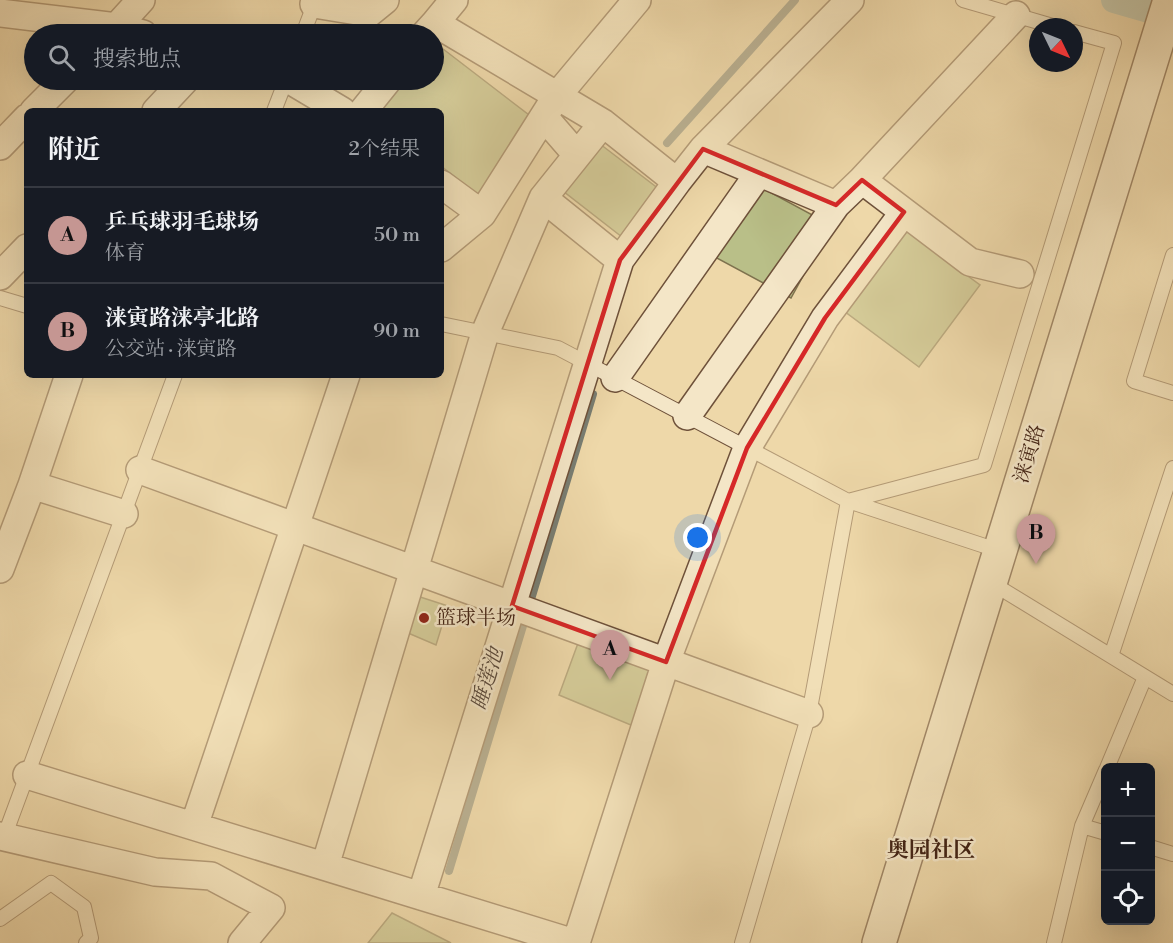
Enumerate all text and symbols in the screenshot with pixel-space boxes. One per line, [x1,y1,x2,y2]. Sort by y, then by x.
north arrow [1029,18,1083,72]
search box [24,24,444,90]
icon: search [45,41,78,74]
text: 搜索地点 [93,46,181,73]
text: 附近 [48,134,100,166]
text: 2个结果 [349,137,420,162]
text: 乒乓球羽毛球场 [105,209,259,236]
text: A [60,223,75,248]
text: 50 m [374,223,420,248]
text: 体育 [105,241,145,266]
text: 涞寅路涞亭北路 [105,305,259,332]
text: B [60,319,75,344]
text: 90 m [373,319,420,344]
text: 公交站 · 涞寅路 [105,337,237,362]
street label: 涞寅路 [1009,422,1051,486]
pin: B [1016,514,1056,564]
your location [683,523,712,552]
place label: 篮球半场 [436,606,516,631]
marker: 篮球半场 [417,611,431,625]
pin: A [590,630,630,680]
water label: 睡莲池 [466,643,510,713]
map controls [1101,763,1155,925]
button: + [1101,763,1155,817]
button: − [1101,817,1155,871]
district label: 奥园社区 [887,837,975,864]
button: locate [1101,871,1155,925]

